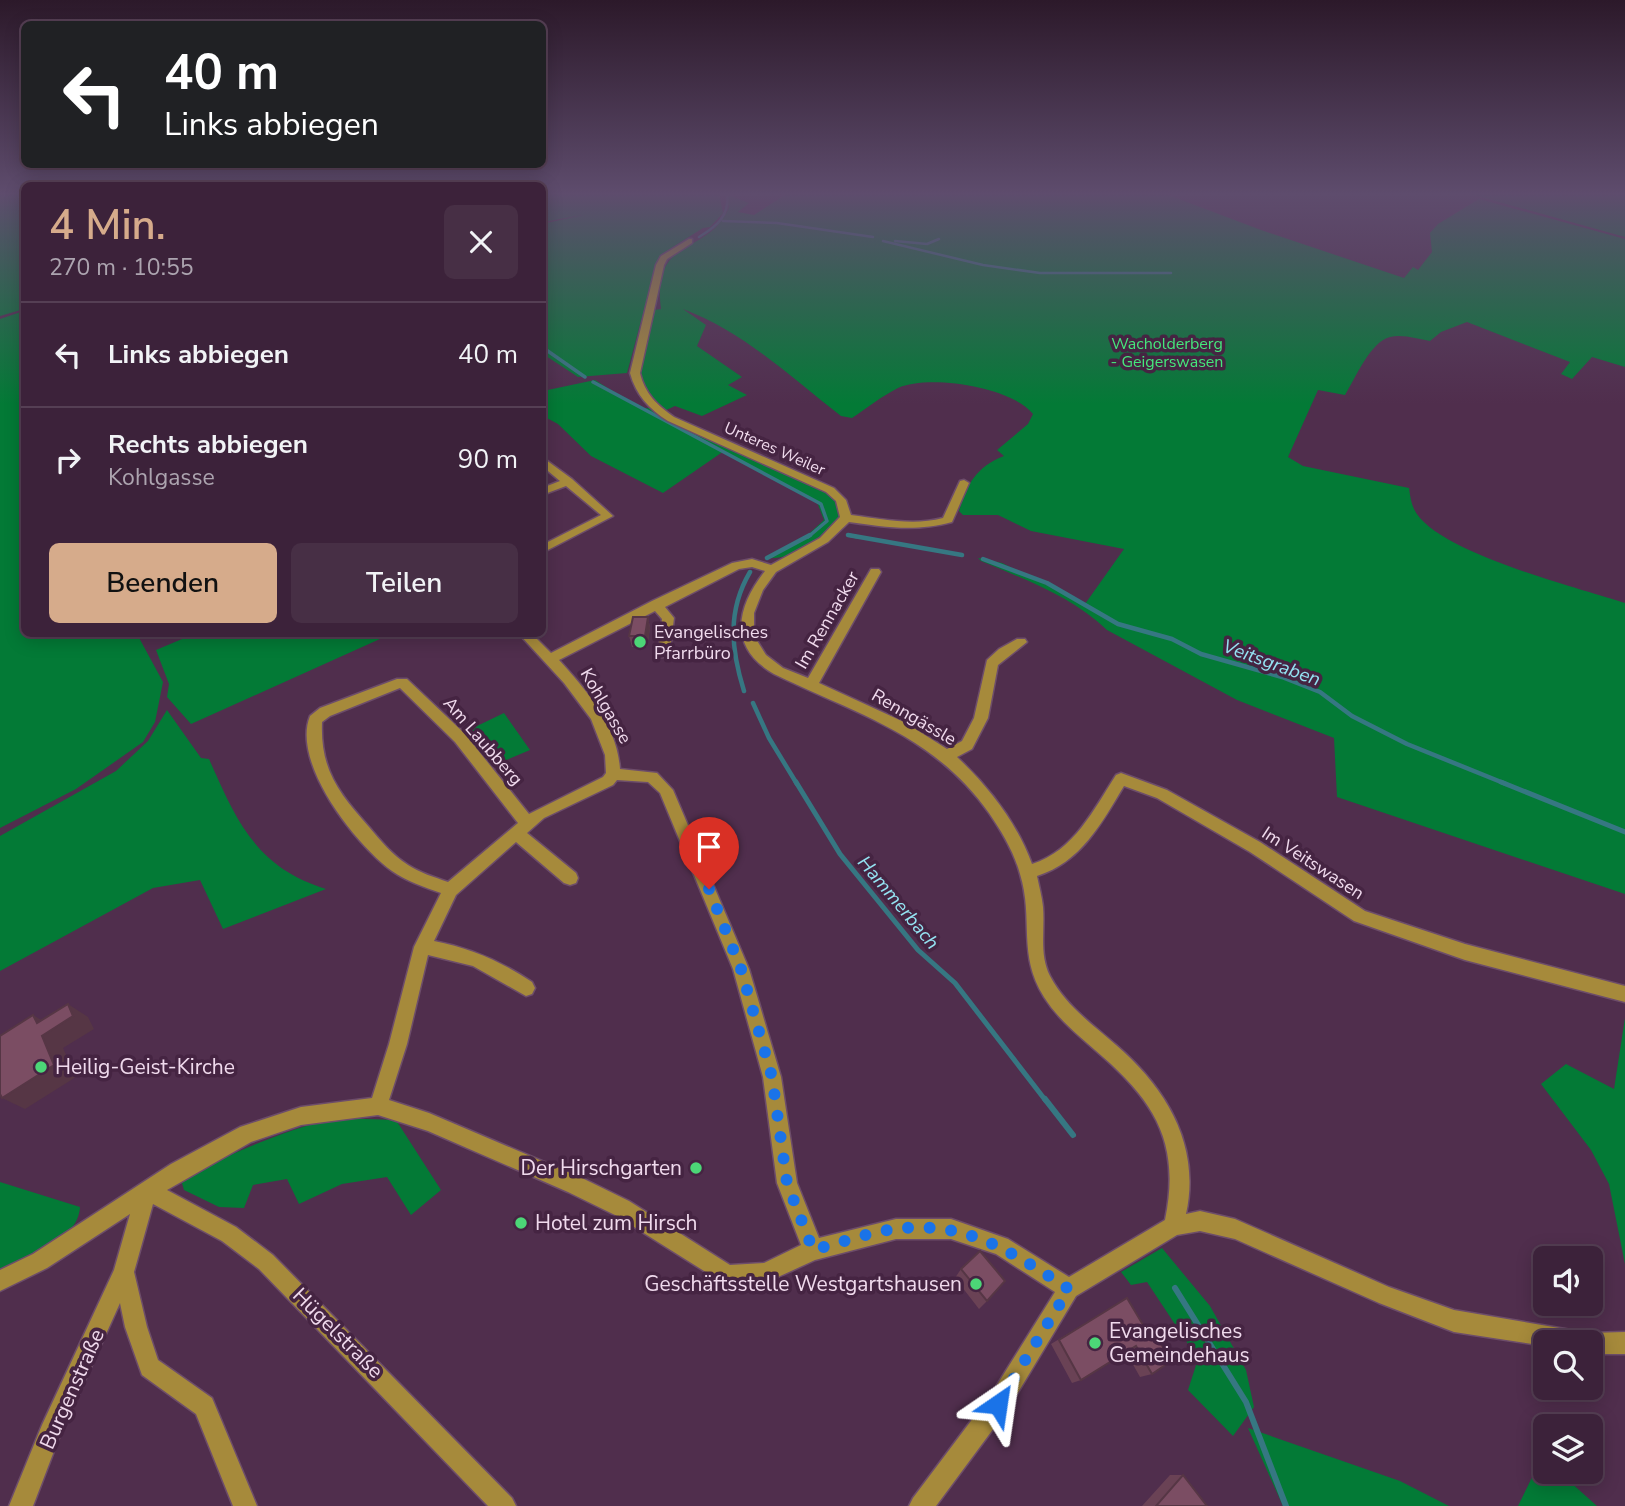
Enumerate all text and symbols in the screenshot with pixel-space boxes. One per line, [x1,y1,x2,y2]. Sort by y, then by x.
text: 40 m [164,39,279,106]
icon: left [49,49,140,140]
text: Links abbiegen [164,103,379,146]
text: 4 Min. [49,197,166,254]
button: close [444,205,518,279]
text: 270 m · 10:55 [49,252,194,283]
park label: Wacholderberg - Geigerswasen [1111,333,1223,373]
icon: left [49,336,87,374]
text: Links abbiegen [108,337,289,372]
text: 40 m [458,337,518,372]
street label: Unteres Weiler [721,417,829,481]
text: Rechts abbiegen [108,427,308,462]
icon: right [49,441,87,479]
text: 90 m [458,442,518,477]
text: Kohlgasse [108,462,215,493]
button: Beenden [49,543,277,623]
button: Teilen [291,543,518,623]
street label: Im Rennacker [789,566,865,673]
place label: Evangelisches Pfarrbüro [654,620,768,665]
water label: Veitsgraben [1219,633,1324,693]
marker: Evangelisches Pfarrbüro [632,634,648,650]
street label: Kohlgasse [575,664,637,748]
street label: Renngässle [867,683,961,751]
street label: Am Laubberg [438,692,528,790]
pin [679,817,739,889]
street label: Im Veitswasen [1257,821,1369,905]
icon: arrive [690,828,728,866]
water label: Hammerbach [851,850,945,955]
place label: Heilig-Geist-Kirche [55,1053,235,1081]
marker: Heilig-Geist-Kirche [33,1059,49,1075]
place label: Der Hirschgarten [520,1154,682,1182]
marker: Der Hirschgarten [688,1160,704,1176]
place label: Hotel zum Hirsch [535,1209,697,1237]
marker: Hotel zum Hirsch [513,1215,529,1231]
map controls [1533,1246,1603,1484]
button: sound [1533,1246,1603,1316]
place label: Geschäftsstelle Westgartshausen [644,1270,962,1298]
marker: Geschäftsstelle Westgartshausen [968,1276,984,1292]
street label: Hügelstraße [287,1282,389,1384]
place label: Evangelisches Gemeindehaus [1109,1317,1250,1369]
street label: Burgenstraße [33,1324,111,1454]
button: search [1533,1330,1603,1400]
marker: Evangelisches Gemeindehaus [1087,1335,1103,1351]
position arrow [961,1367,1035,1441]
button: layers [1533,1414,1603,1484]

